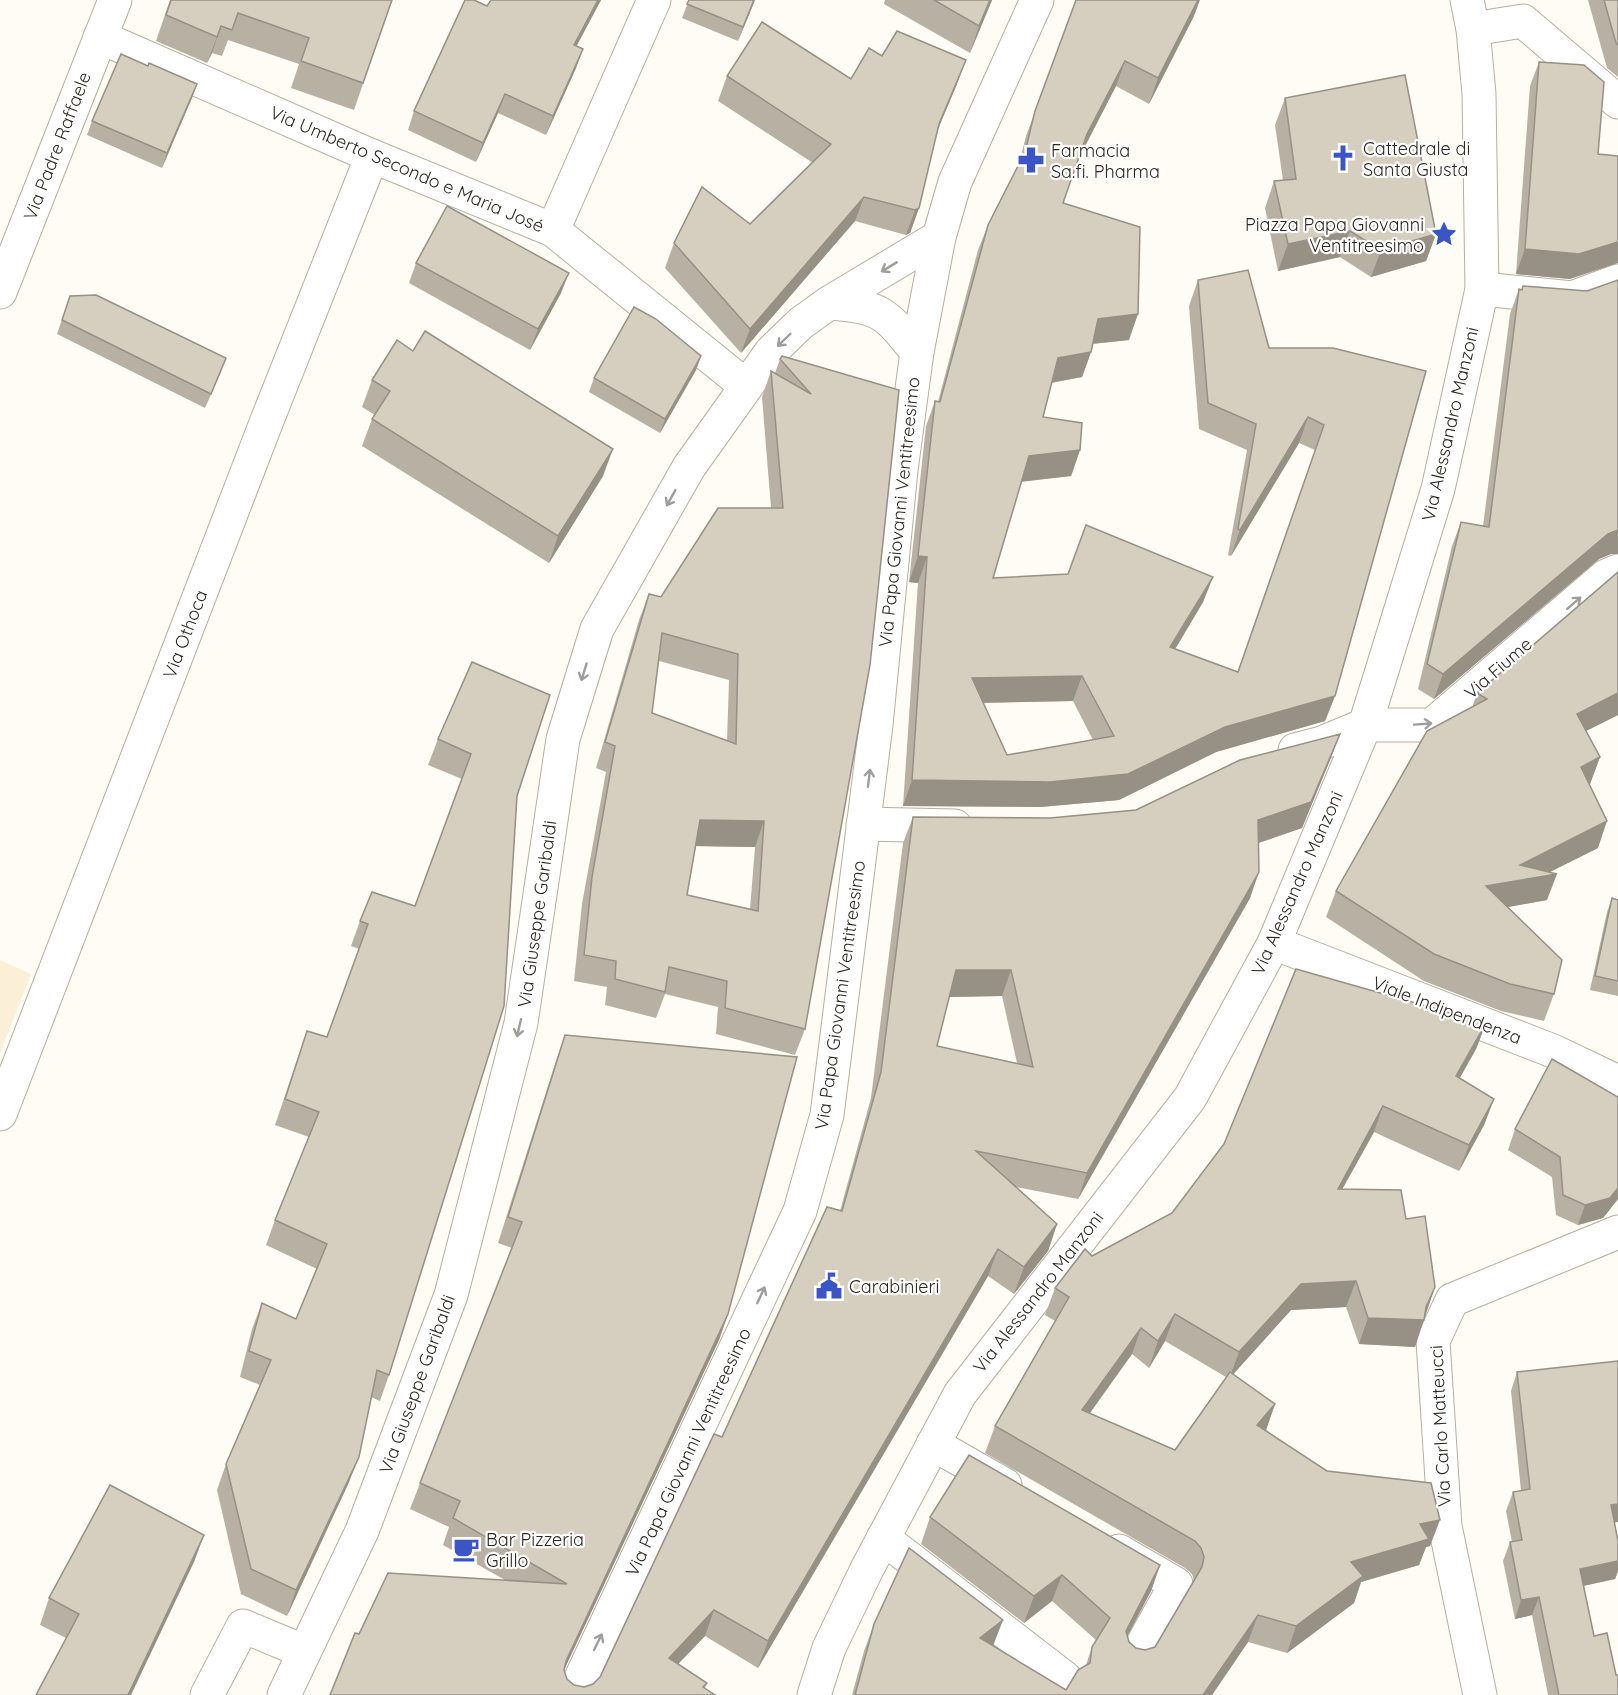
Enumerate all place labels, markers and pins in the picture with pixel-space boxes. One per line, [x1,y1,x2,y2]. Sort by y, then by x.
place label: Cattedrale di Santa Giusta [1363,137,1470,181]
place label: Farmacia Sa.fi. Pharma [1051,139,1160,183]
church icon: Cattedrale di Santa Giusta [1328,143,1358,173]
pharmacy icon: Farmacia Sa.fi. Pharma [1016,145,1046,175]
place label: Piazza Papa Giovanni Ventitreesimo [1245,213,1424,257]
place icon: Piazza Papa Giovanni Ventitreesimo [1429,219,1459,249]
public building icon: Carabinieri [814,1271,844,1301]
place label: Carabinieri [849,1275,939,1298]
place label: Bar Pizzeria Grillo [486,1528,584,1572]
cafe icon: Bar Pizzeria Grillo [451,1534,481,1564]

